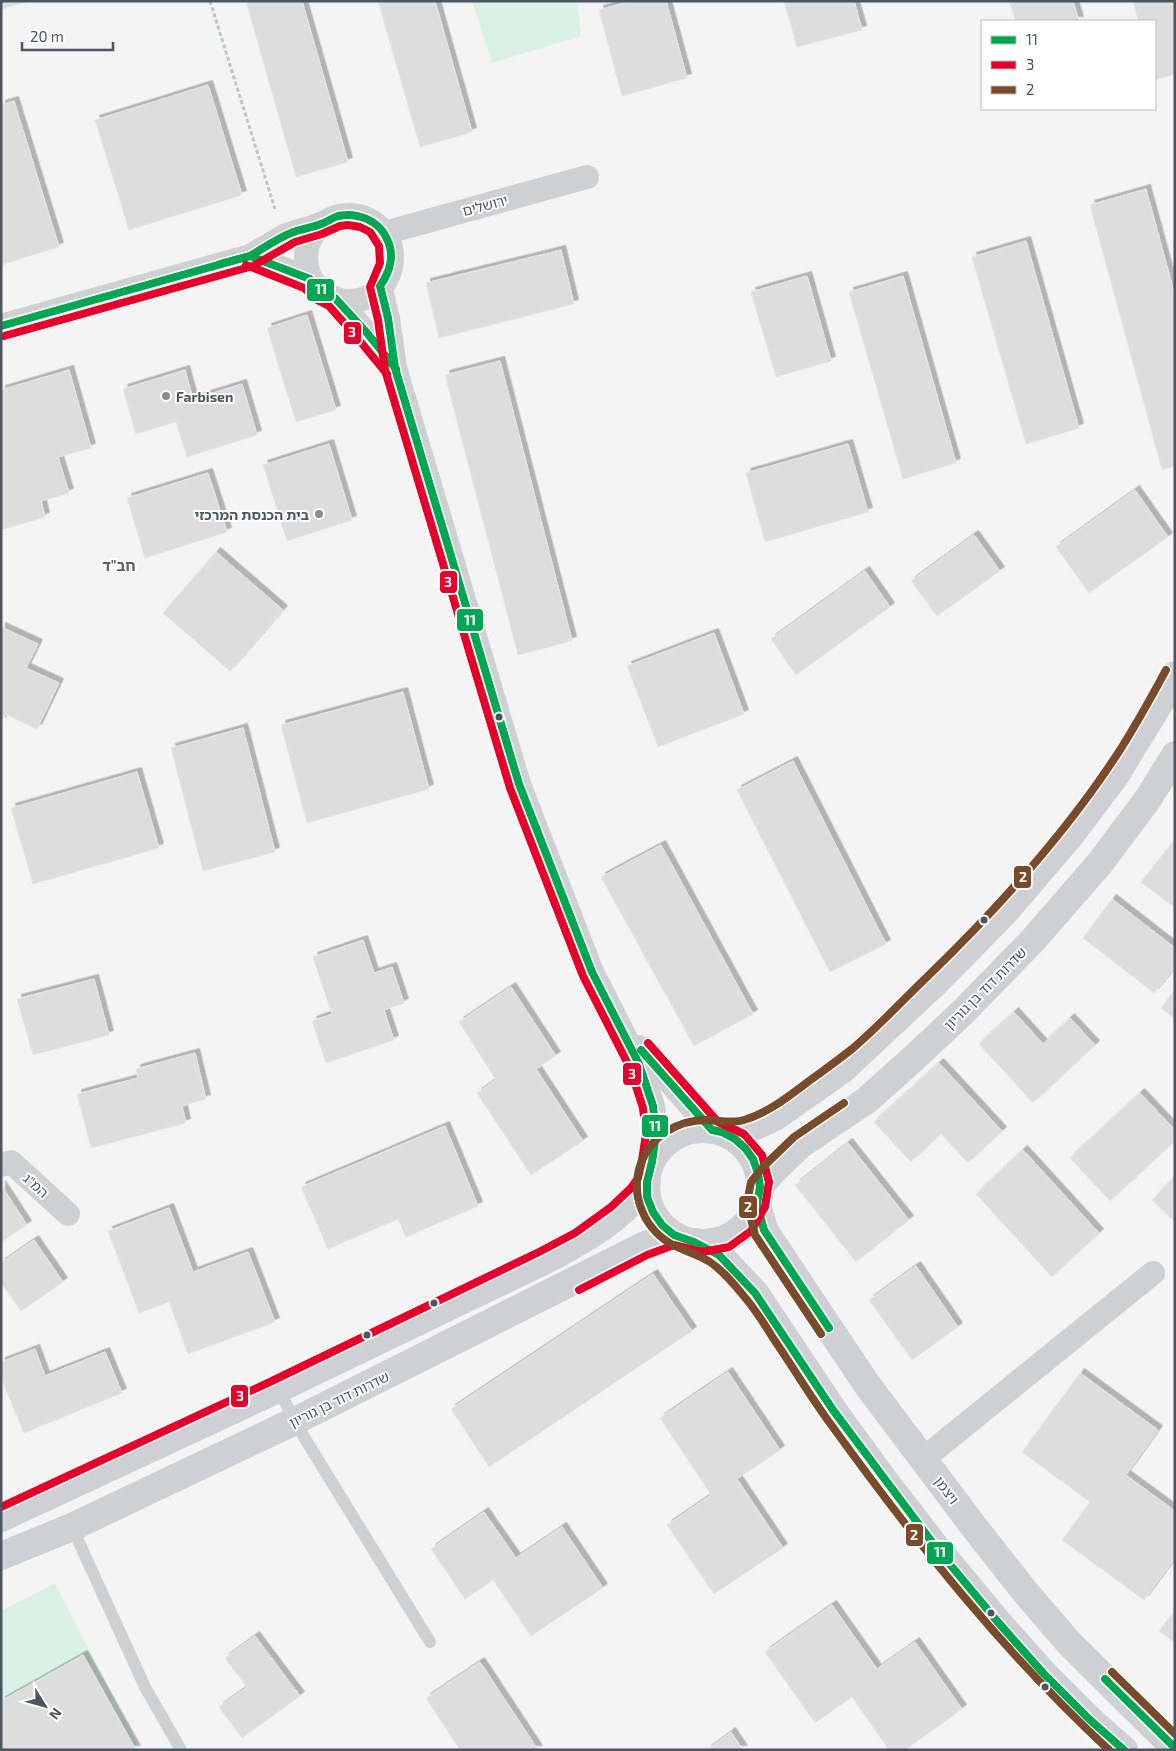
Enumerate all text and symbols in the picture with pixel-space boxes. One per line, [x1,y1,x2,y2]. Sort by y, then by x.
scale bar [22,20,114,52]
legend [981,20,1156,110]
text: 20 m [30,27,64,45]
text: 11 [1026,30,1038,48]
text: 3 [1026,55,1034,73]
text: 2 [1026,80,1034,98]
street label: ירושלים [460,191,510,219]
line badge: 11 [306,278,335,302]
text: 11 [315,280,327,297]
line badge: 3 [343,321,362,345]
text: 3 [348,323,356,340]
place label: Farbisen [176,388,233,405]
marker: Farbisen [160,390,172,402]
place label: בית הכנסת המרכזי [195,506,309,523]
marker: בית הכנסת המרכזי [313,508,325,520]
district label: חב"ד [102,556,136,574]
line badge: 3 [439,570,458,594]
text: 3 [444,573,452,590]
line badge: 11 [456,608,484,632]
text: 11 [464,611,476,628]
unlabelled marker [494,712,504,722]
line badge: 2 [1013,865,1032,889]
text: 2 [1019,868,1027,885]
unlabelled marker [979,915,989,925]
street label: שדרות דוד בן גוריון [940,943,1030,1033]
line badge: 3 [622,1062,642,1086]
text: 3 [628,1065,636,1082]
line badge: 11 [641,1114,669,1138]
text: 11 [649,1117,661,1134]
street label: המ"ג [20,1169,52,1201]
line badge: 2 [738,1195,758,1219]
text: 2 [744,1198,752,1215]
unlabelled marker [429,1298,439,1308]
unlabelled marker [362,1330,372,1340]
street label: שדרות דוד בן גוריון [286,1367,392,1431]
line badge: 3 [230,1384,249,1408]
text: 3 [236,1387,244,1404]
street label: ויצמן [931,1473,963,1507]
line badge: 2 [905,1523,924,1547]
text: 2 [910,1526,918,1543]
line badge: 11 [926,1541,954,1565]
text: 11 [934,1543,946,1560]
unlabelled marker [986,1608,996,1618]
north arrow [20,1681,70,1731]
unlabelled marker [1040,1682,1050,1692]
text: N [46,1705,66,1723]

